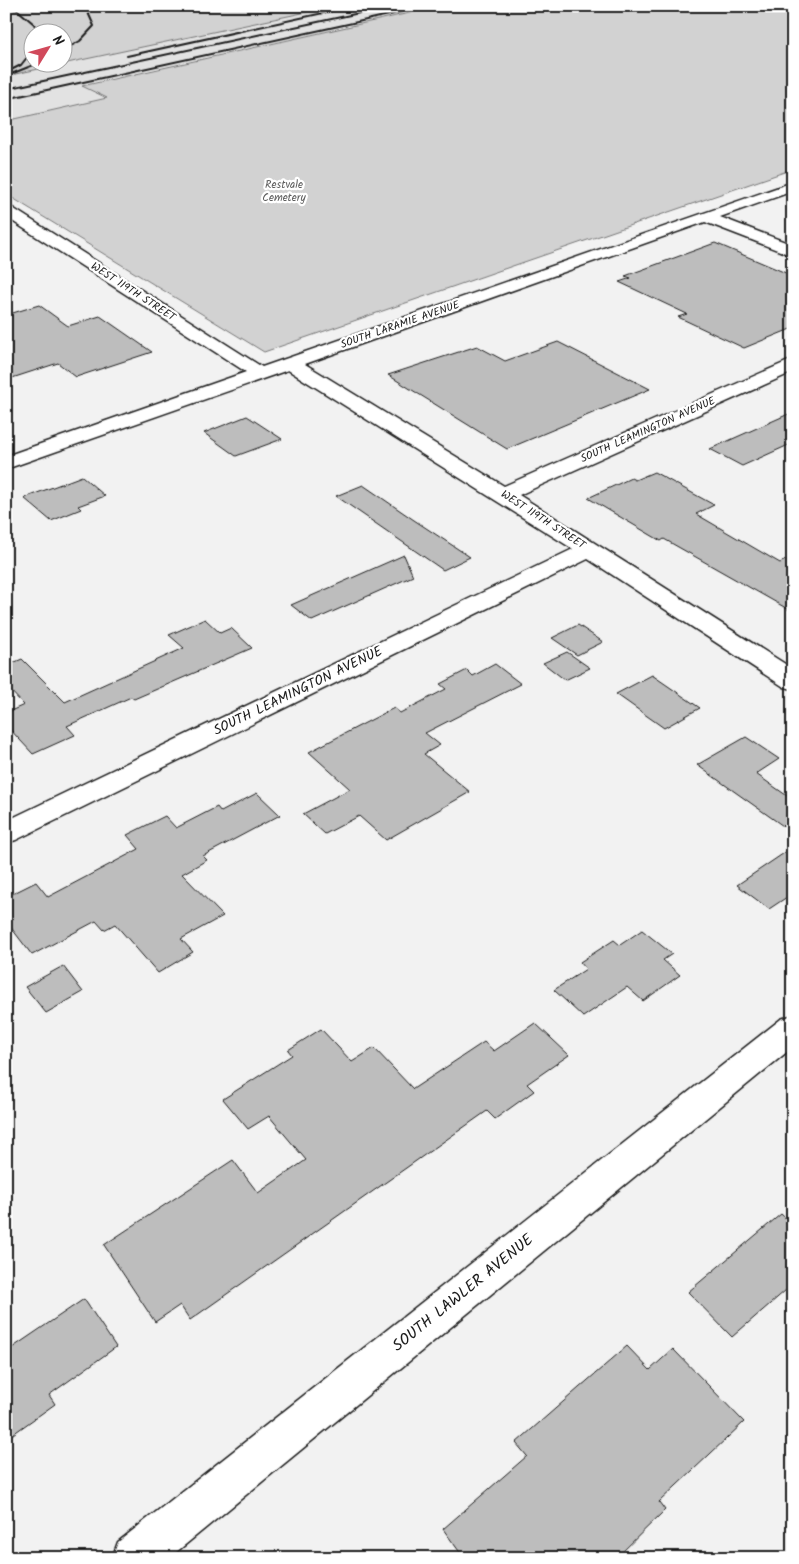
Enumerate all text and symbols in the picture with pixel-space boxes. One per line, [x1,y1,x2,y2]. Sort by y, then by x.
north arrow [22,22,72,72]
text: N [46,31,69,51]
park label: Restvale Cemetery [262,176,306,207]
street label: WEST 119TH STREET [87,258,180,327]
street label: SOUTH LARAMIE AVENUE [338,296,463,354]
street label: SOUTH LEAMINGTON AVENUE [578,392,719,468]
street label: WEST 119TH STREET [497,486,590,555]
street label: SOUTH LEAMINGTON AVENUE [210,640,387,742]
street label: SOUTH LAWLER AVENUE [387,1228,540,1358]

